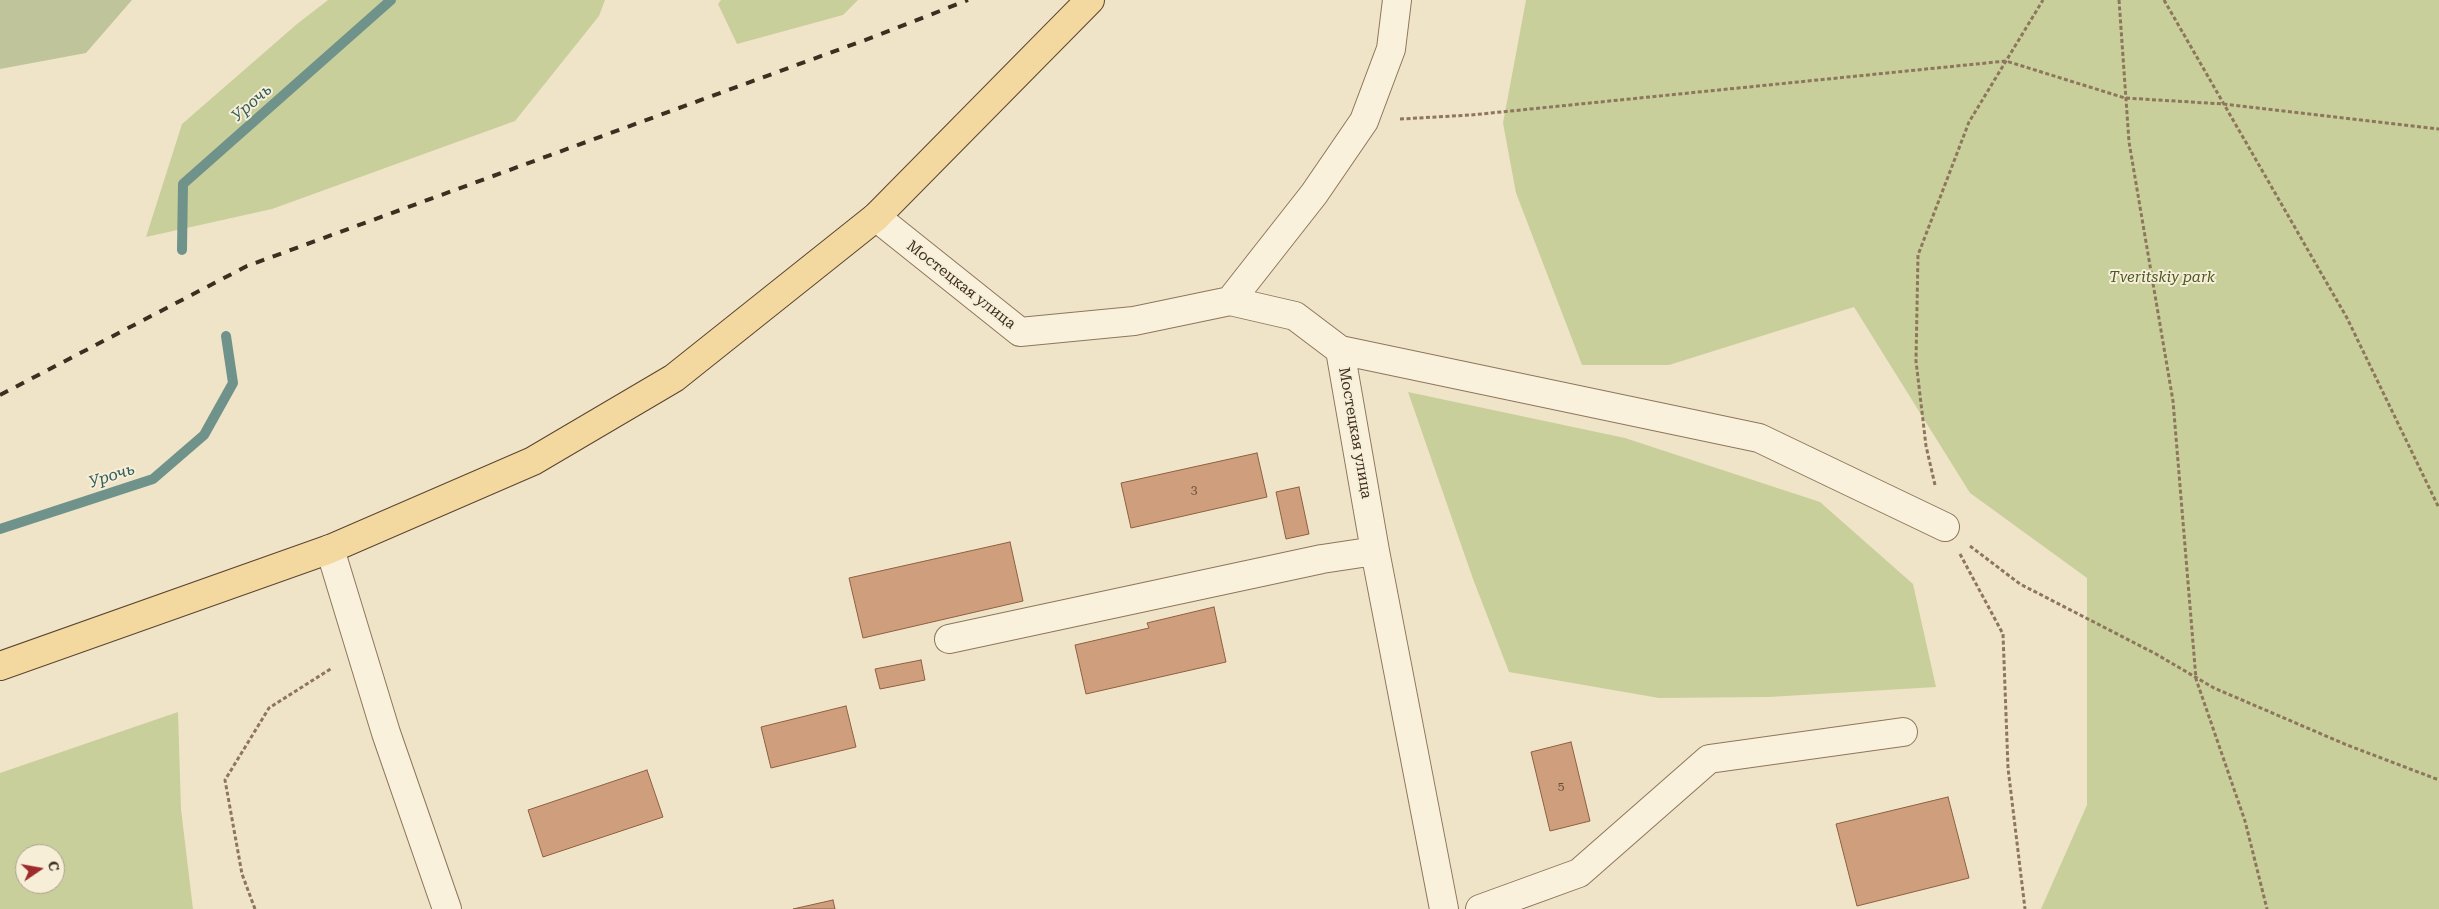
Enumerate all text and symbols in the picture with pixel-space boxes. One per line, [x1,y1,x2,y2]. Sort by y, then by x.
water label: Урочь [228,80,276,126]
street label: Мостецкая улица [903,237,1019,333]
park label: Tveritskiy park [2109,269,2215,287]
street label: Мостецкая улица [1335,366,1375,500]
water label: Урочь [87,460,137,492]
house number: 3 [1191,483,1197,497]
house number: 5 [1558,779,1564,793]
north arrow [15,844,65,894]
text: С [45,860,63,873]

